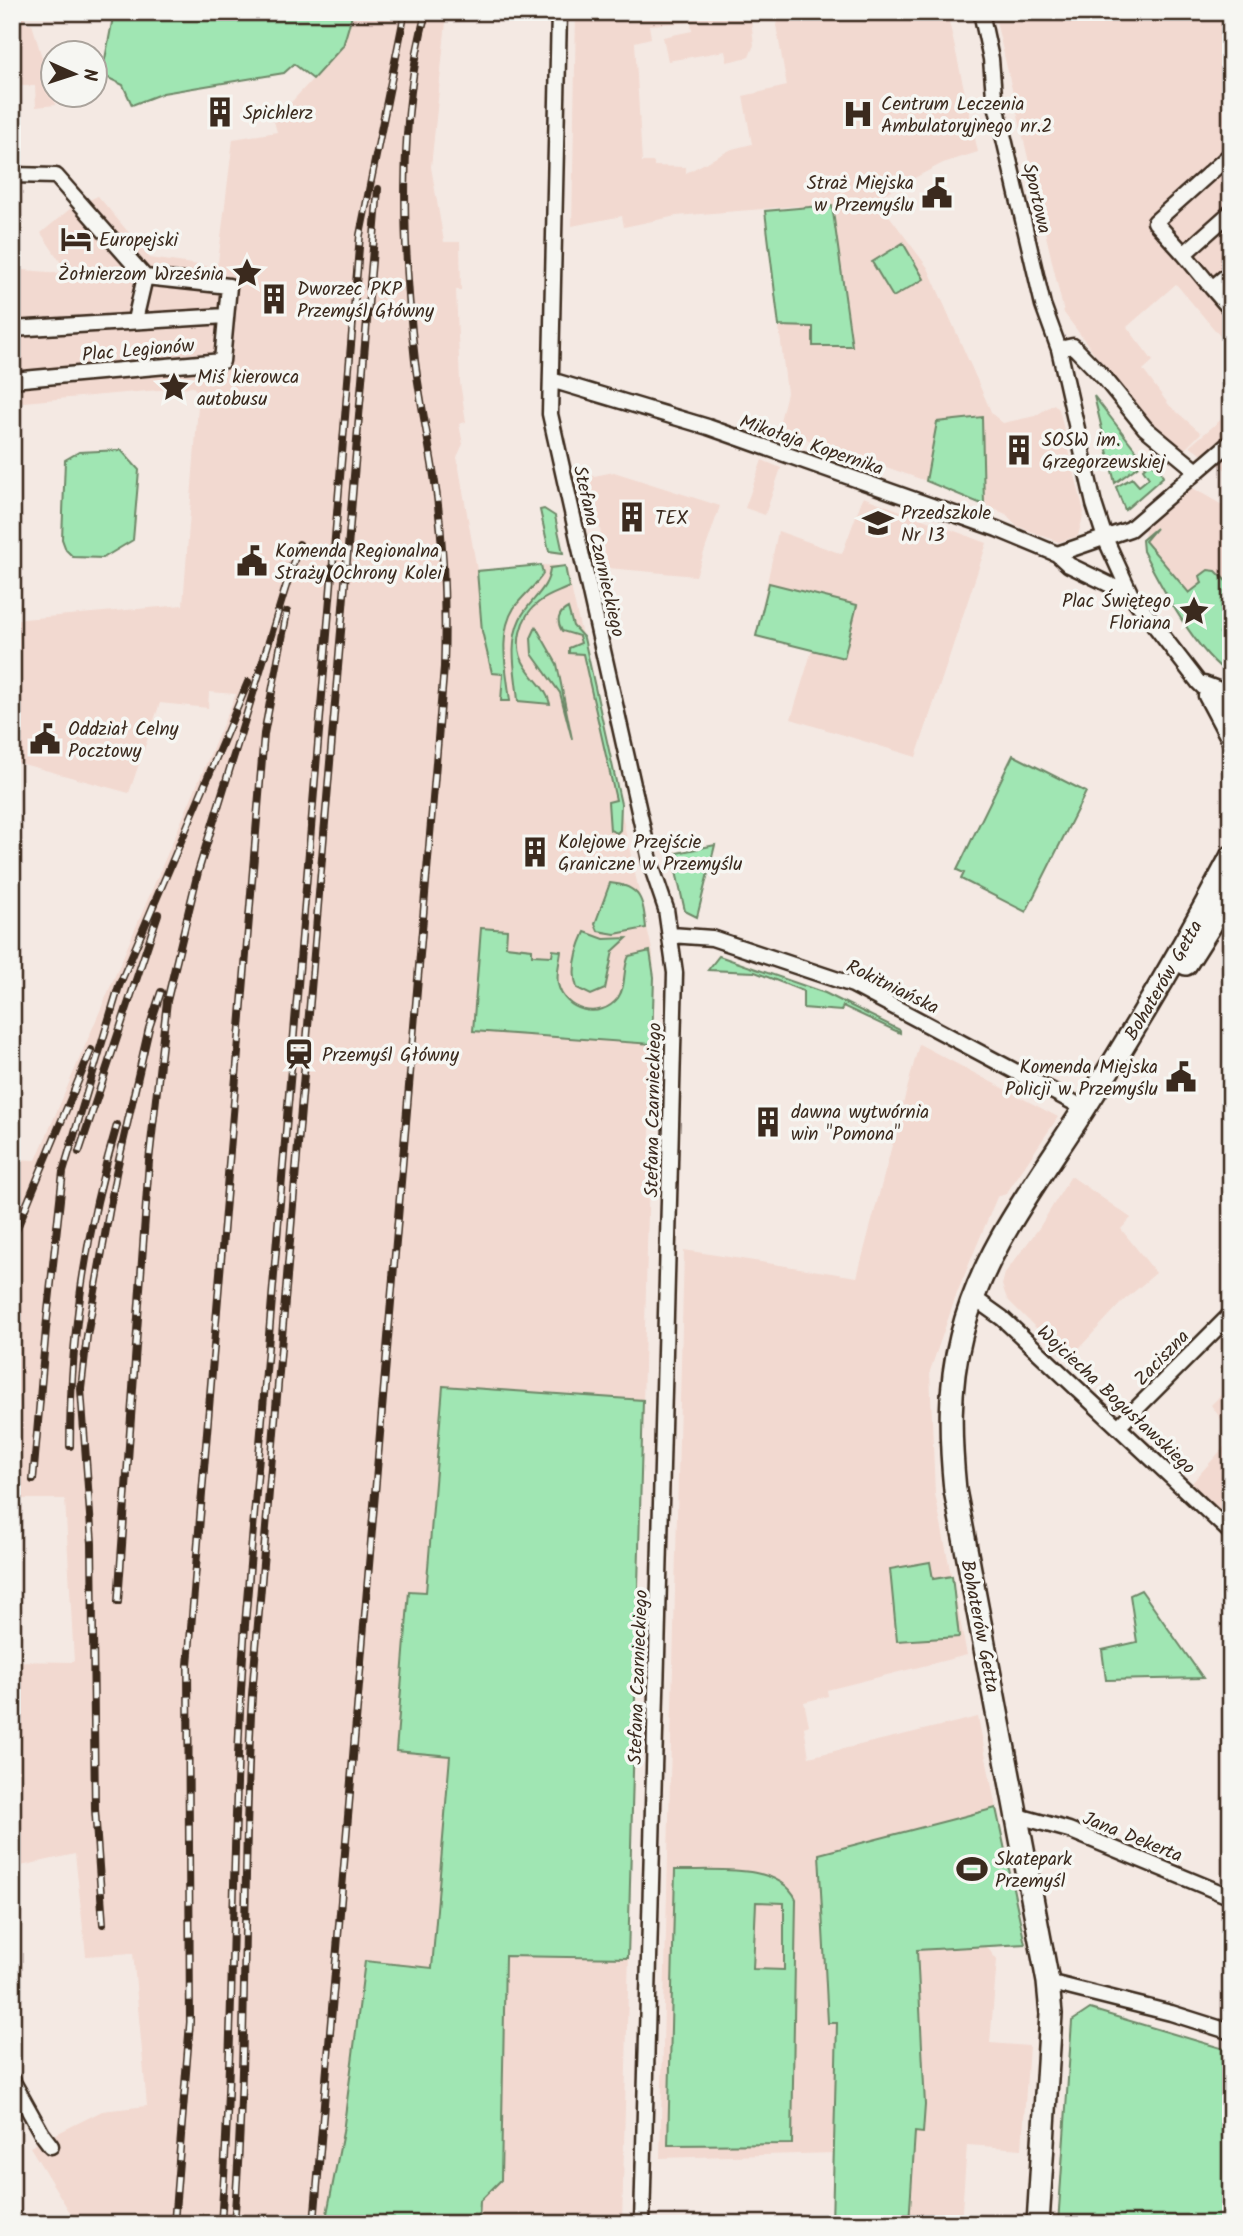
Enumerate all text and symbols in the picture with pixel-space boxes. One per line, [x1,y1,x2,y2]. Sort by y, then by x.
north arrow [38,38,108,108]
text: N [74,68,104,82]
place label: Centrum Leczenia Ambulatoryjnego nr.2 [881,90,1052,142]
building icon: Spichlerz [203,95,237,129]
hospital icon: Centrum Leczenia Ambulatoryjnego nr.2 [841,97,875,131]
place label: Spichlerz [243,99,313,129]
street label: Sportowa [1013,160,1059,237]
place label: Straż Miejska w Przemyślu [807,169,914,221]
public building icon: Straż Miejska w Przemyślu [920,176,954,210]
hotel icon: Europejski [59,222,93,256]
place label: Europejski [99,226,180,256]
place icon: Żołnierzom Września [230,256,264,290]
place label: Żołnierzom Września [58,260,224,290]
place label: Dworzec PKP Przemyśl Główny [297,275,435,327]
building icon: Dworzec PKP Przemyśl Główny [257,282,291,316]
street label: Plac Legionów [81,331,196,371]
place label: Miś kierowca autobusu [197,363,299,415]
place icon: Miś kierowca autobusu [157,370,191,404]
street label: Mikołaja Kopernika [735,407,887,485]
place label: SOSW im. Grzegorzewskiej [1042,426,1167,478]
building icon: SOSW im. Grzegorzewskiej [1002,433,1036,467]
street label: Stefana Czarnieckiego [564,463,632,640]
place label: Przedszkole Nr 13 [901,499,992,551]
building icon: TEX [615,500,649,534]
place label: TEX [655,504,688,534]
school or university icon: Przedszkole Nr 13 [861,506,895,540]
place label: Komenda Regionalna Straży Ochrony Kolei [275,537,443,589]
public building icon: Komenda Regionalna Straży Ochrony Kolei [235,544,269,578]
place label: Plac Świętego Floriana [1062,587,1171,639]
place icon: Plac Świętego Floriana [1177,594,1211,628]
place label: Oddział Celny Pocztowy [68,715,180,767]
public building icon: Oddział Celny Pocztowy [28,722,62,756]
place label: Kolejowe Przejście Graniczne w Przemyślu [558,828,742,880]
building icon: Kolejowe Przejście Graniczne w Przemyślu [518,835,552,869]
street label: Bohaterów Getta [1117,915,1211,1047]
street label: Rokitniańska [841,952,944,1023]
street label: Stefana Czarnieckiego [637,1022,671,1198]
station icon: Przemyśl Główny [282,1037,316,1071]
place label: Przemyśl Główny [322,1041,460,1071]
place label: Komenda Miejska Policji w Przemyślu [1005,1053,1158,1105]
public building icon: Komenda Miejska Policji w Przemyślu [1164,1060,1198,1094]
place label: dawna wytwórnia win "Pomona" [791,1098,929,1150]
building icon: dawna wytwórnia win "Pomona" [751,1105,785,1139]
street label: Wojciecha Bogusławskiego [1029,1318,1202,1482]
street label: Zaciszna [1128,1323,1197,1394]
street label: Bohaterów Getta [951,1557,1007,1695]
street label: Stefana Czarnieckiego [621,1589,657,1765]
street label: Jana Dekerta [1078,1804,1187,1871]
place label: Skatepark Przemyśl [995,1845,1072,1897]
sports icon: Skatepark Przemyśl [955,1852,989,1886]

